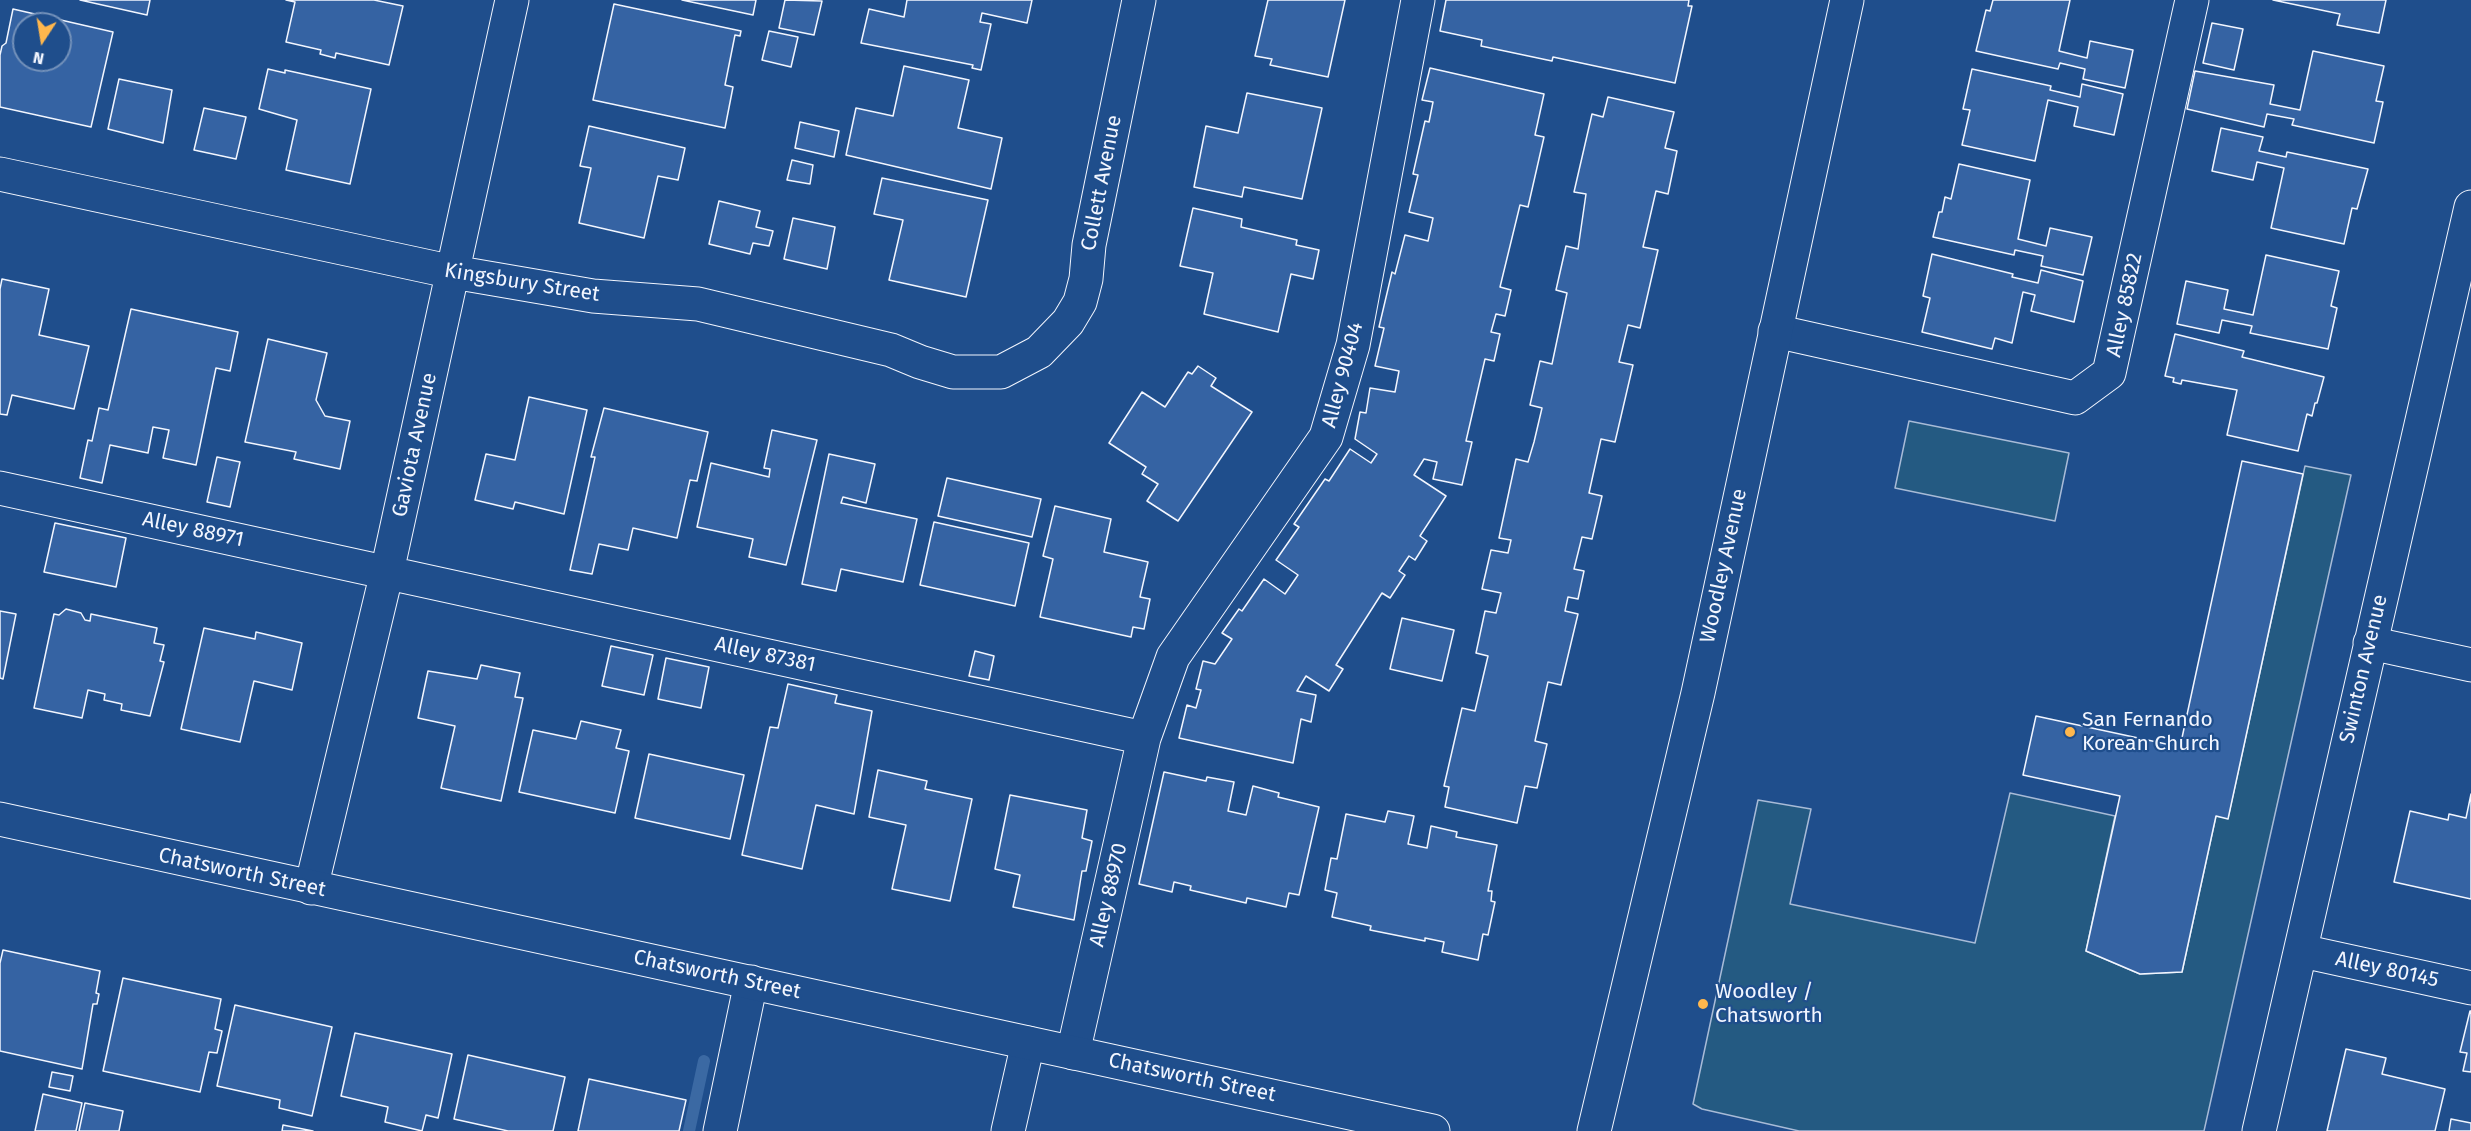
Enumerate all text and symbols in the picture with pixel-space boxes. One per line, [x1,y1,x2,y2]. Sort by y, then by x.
north arrow [12,12,72,72]
text: N [31,48,46,69]
street label: Collett Avenue [1076,113,1128,253]
street label: Alley 85822 [2102,251,2148,359]
street label: Kingsbury Street [443,258,601,308]
street label: Alley 90404 [1317,319,1369,431]
street label: Gaviota Avenue [387,370,443,520]
street label: Woodley Avenue [1695,486,1753,646]
street label: Alley 88971 [140,507,246,553]
street label: Swinton Avenue [2335,592,2393,746]
street label: Alley 87381 [712,632,818,678]
place label: San Fernando Korean Church [2082,707,2220,757]
marker: San Fernando Korean Church [2063,725,2077,739]
street label: Alley 88970 [1085,841,1133,949]
street label: Chatsworth Street [156,843,328,903]
street label: Chatsworth Street [631,945,803,1005]
street label: Alley 80145 [2333,947,2441,993]
place label: Woodley / Chatsworth [1715,979,1823,1029]
marker: Woodley / Chatsworth [1696,997,1710,1011]
street label: Chatsworth Street [1106,1048,1278,1108]

